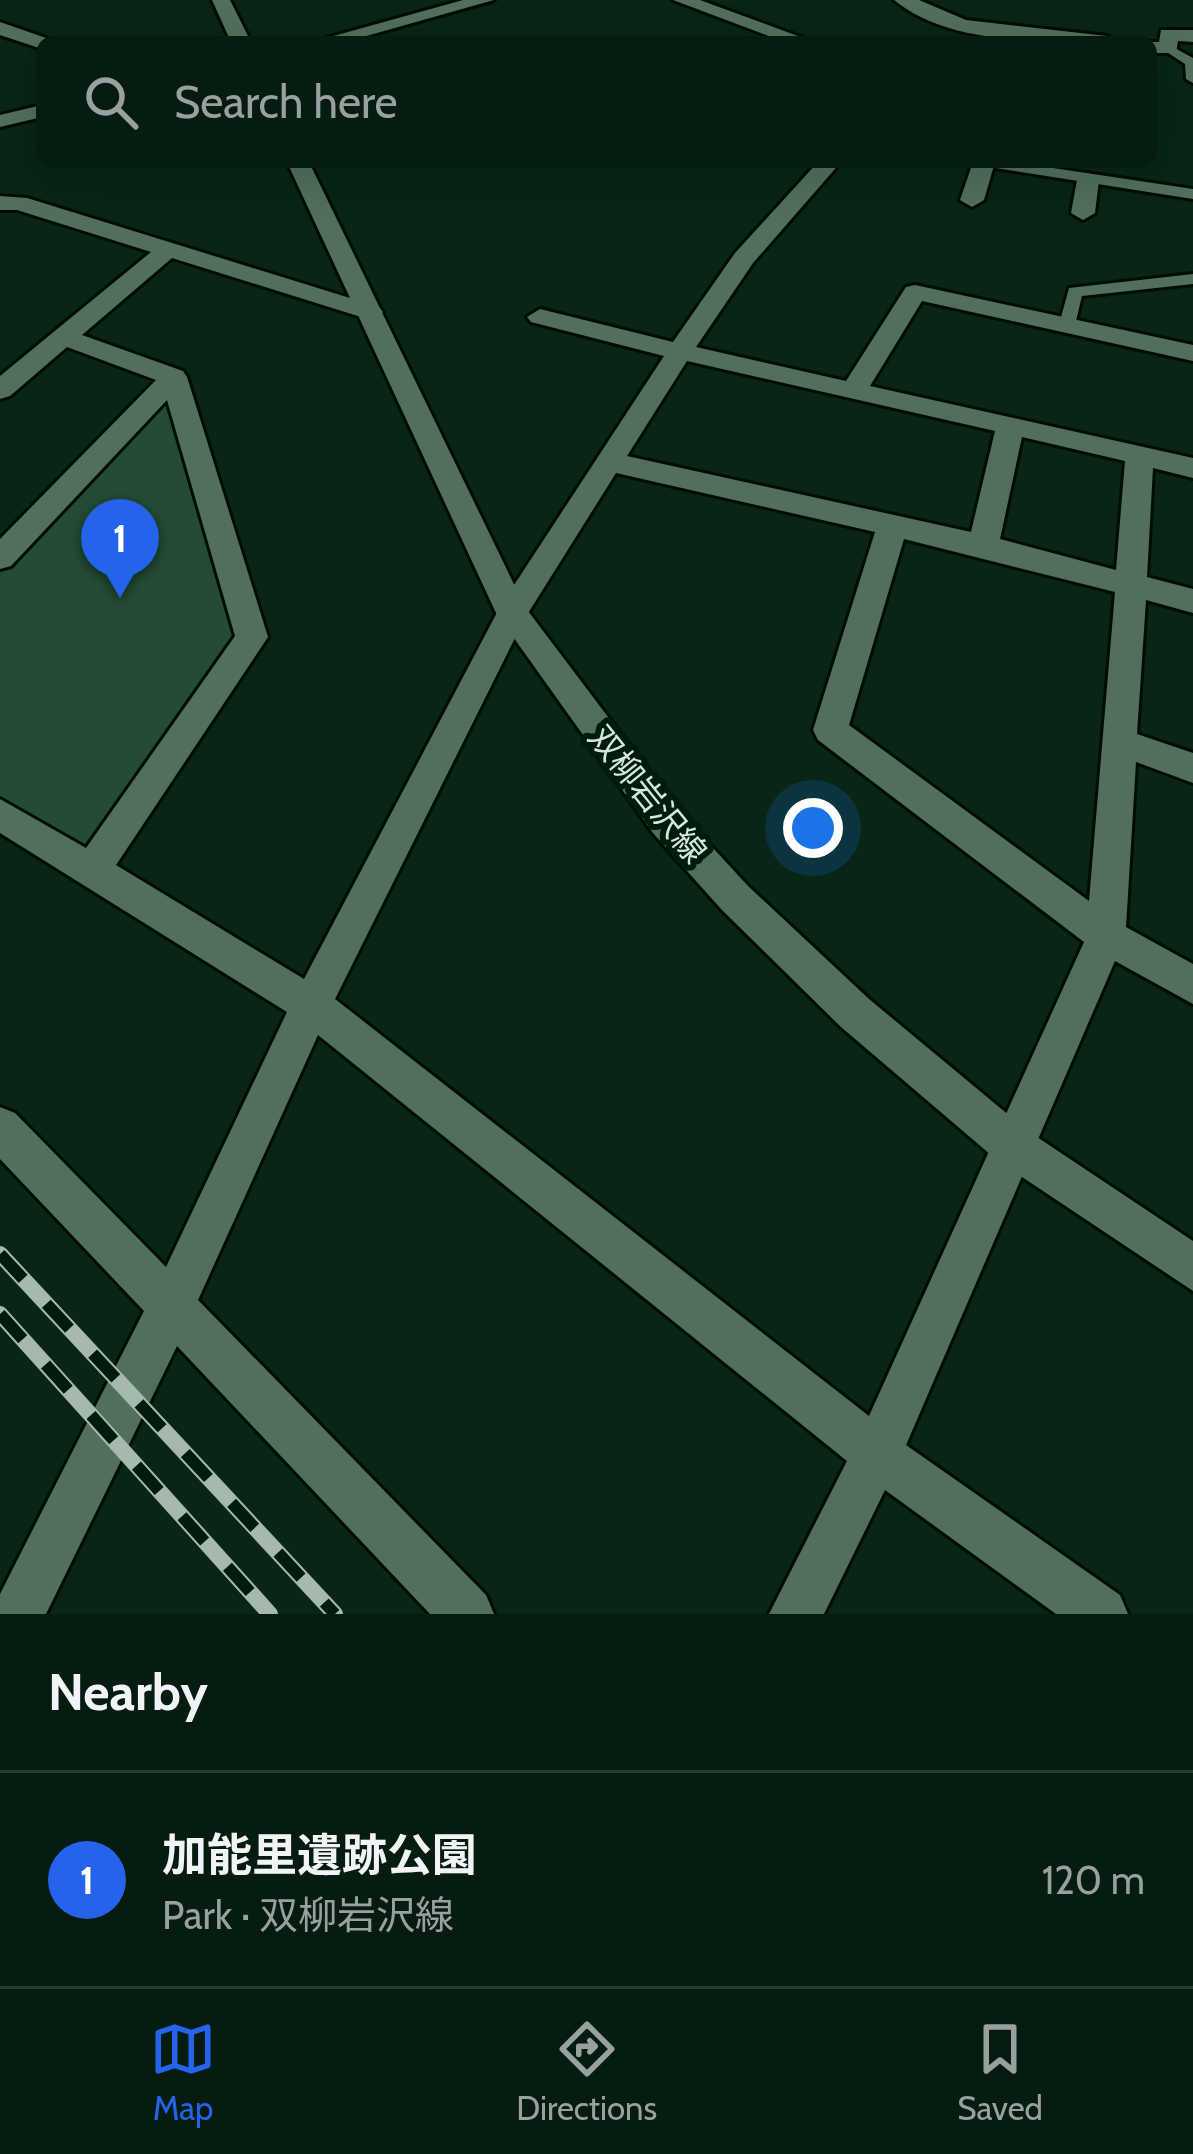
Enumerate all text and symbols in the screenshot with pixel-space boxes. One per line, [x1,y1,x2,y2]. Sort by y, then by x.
search box [36,36,1157,168]
icon: search [78,69,144,135]
text: Search here [174,75,398,129]
pin: 1 [81,499,159,598]
street label: 双柳岩沢線 [581,717,715,871]
your location [783,798,843,858]
text: Nearby [48,1661,208,1723]
text: 加能里遺跡公園 [162,1828,477,1882]
text: 1 [80,1856,94,1904]
text: 120 m [1042,1856,1145,1904]
text: Park · 双柳岩沢線 [162,1891,454,1939]
tab: Map [150,2016,216,2128]
tab: Directions [516,2016,657,2128]
tab: Saved [957,2016,1043,2128]

